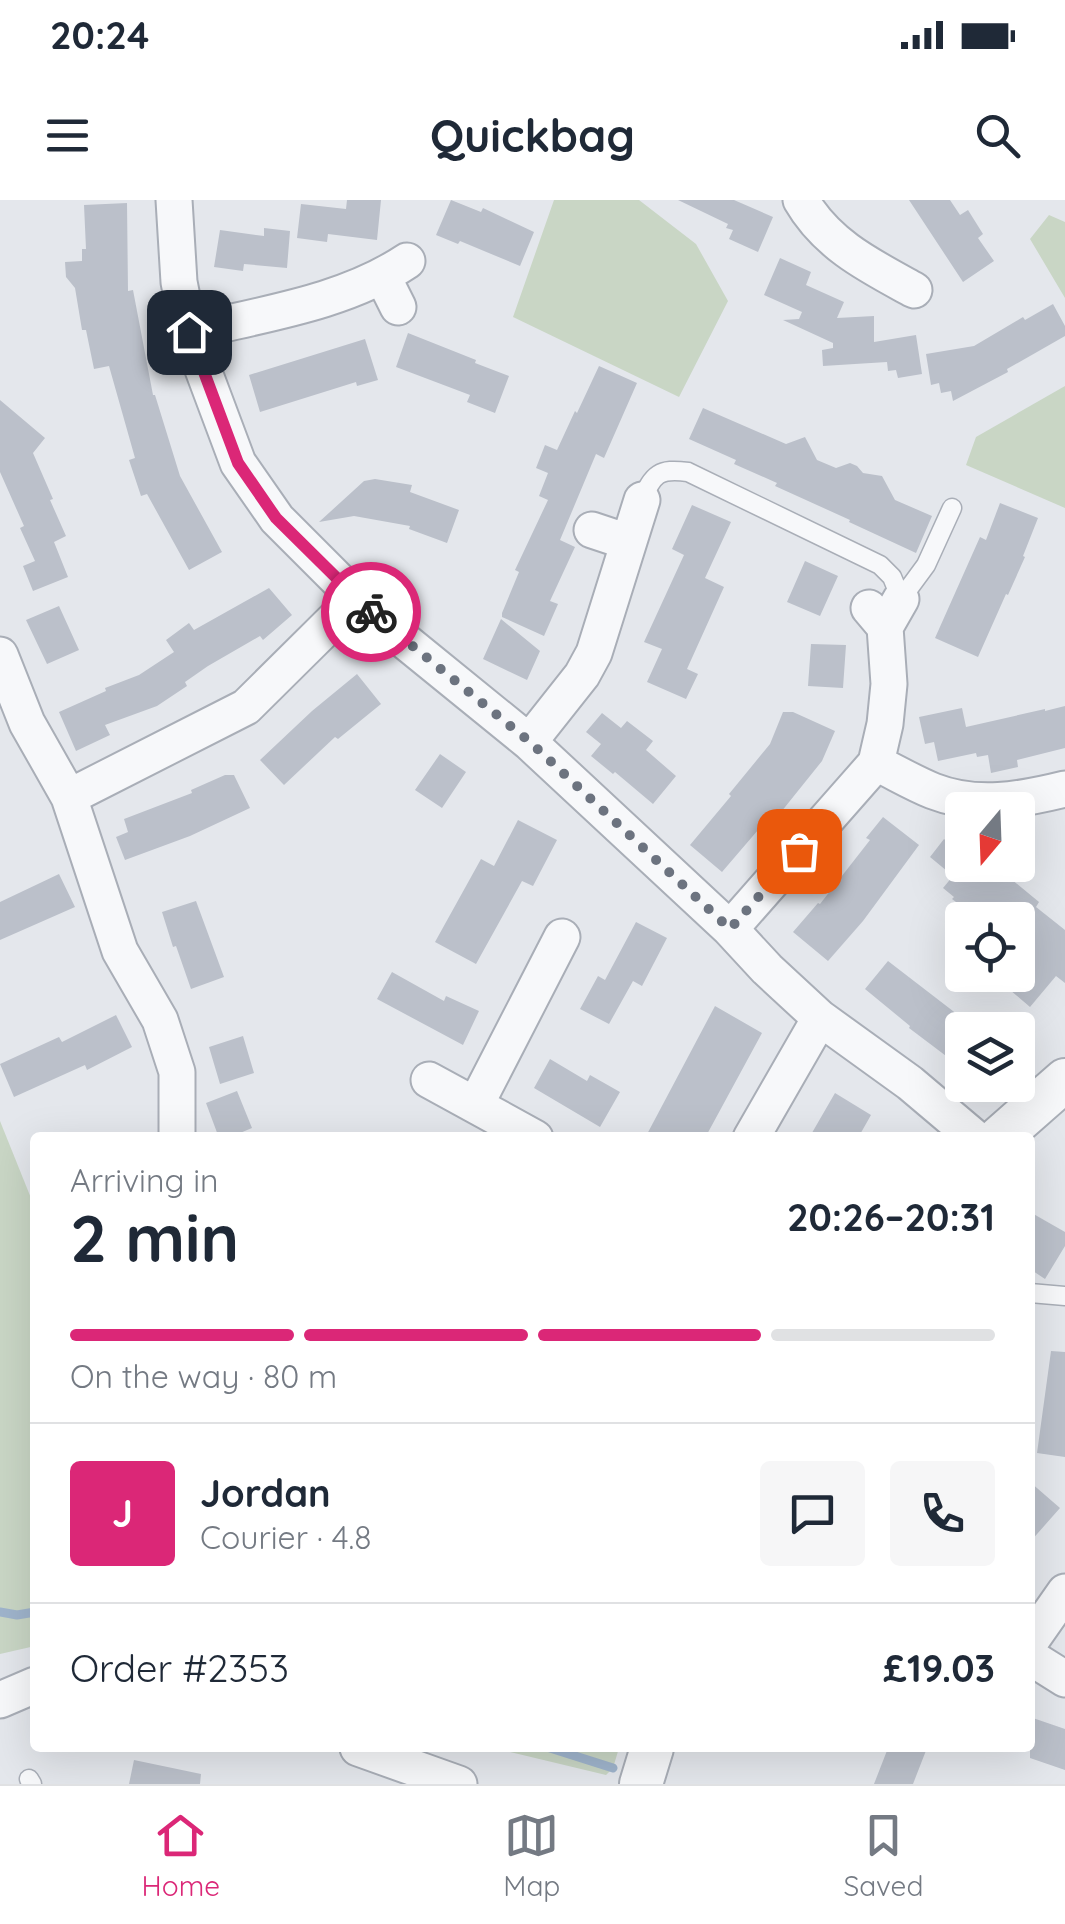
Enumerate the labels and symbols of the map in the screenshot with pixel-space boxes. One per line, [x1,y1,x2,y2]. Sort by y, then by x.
pin [147,290,232,375]
courier [321,562,421,662]
north arrow [945,792,1035,882]
pin [757,809,842,894]

